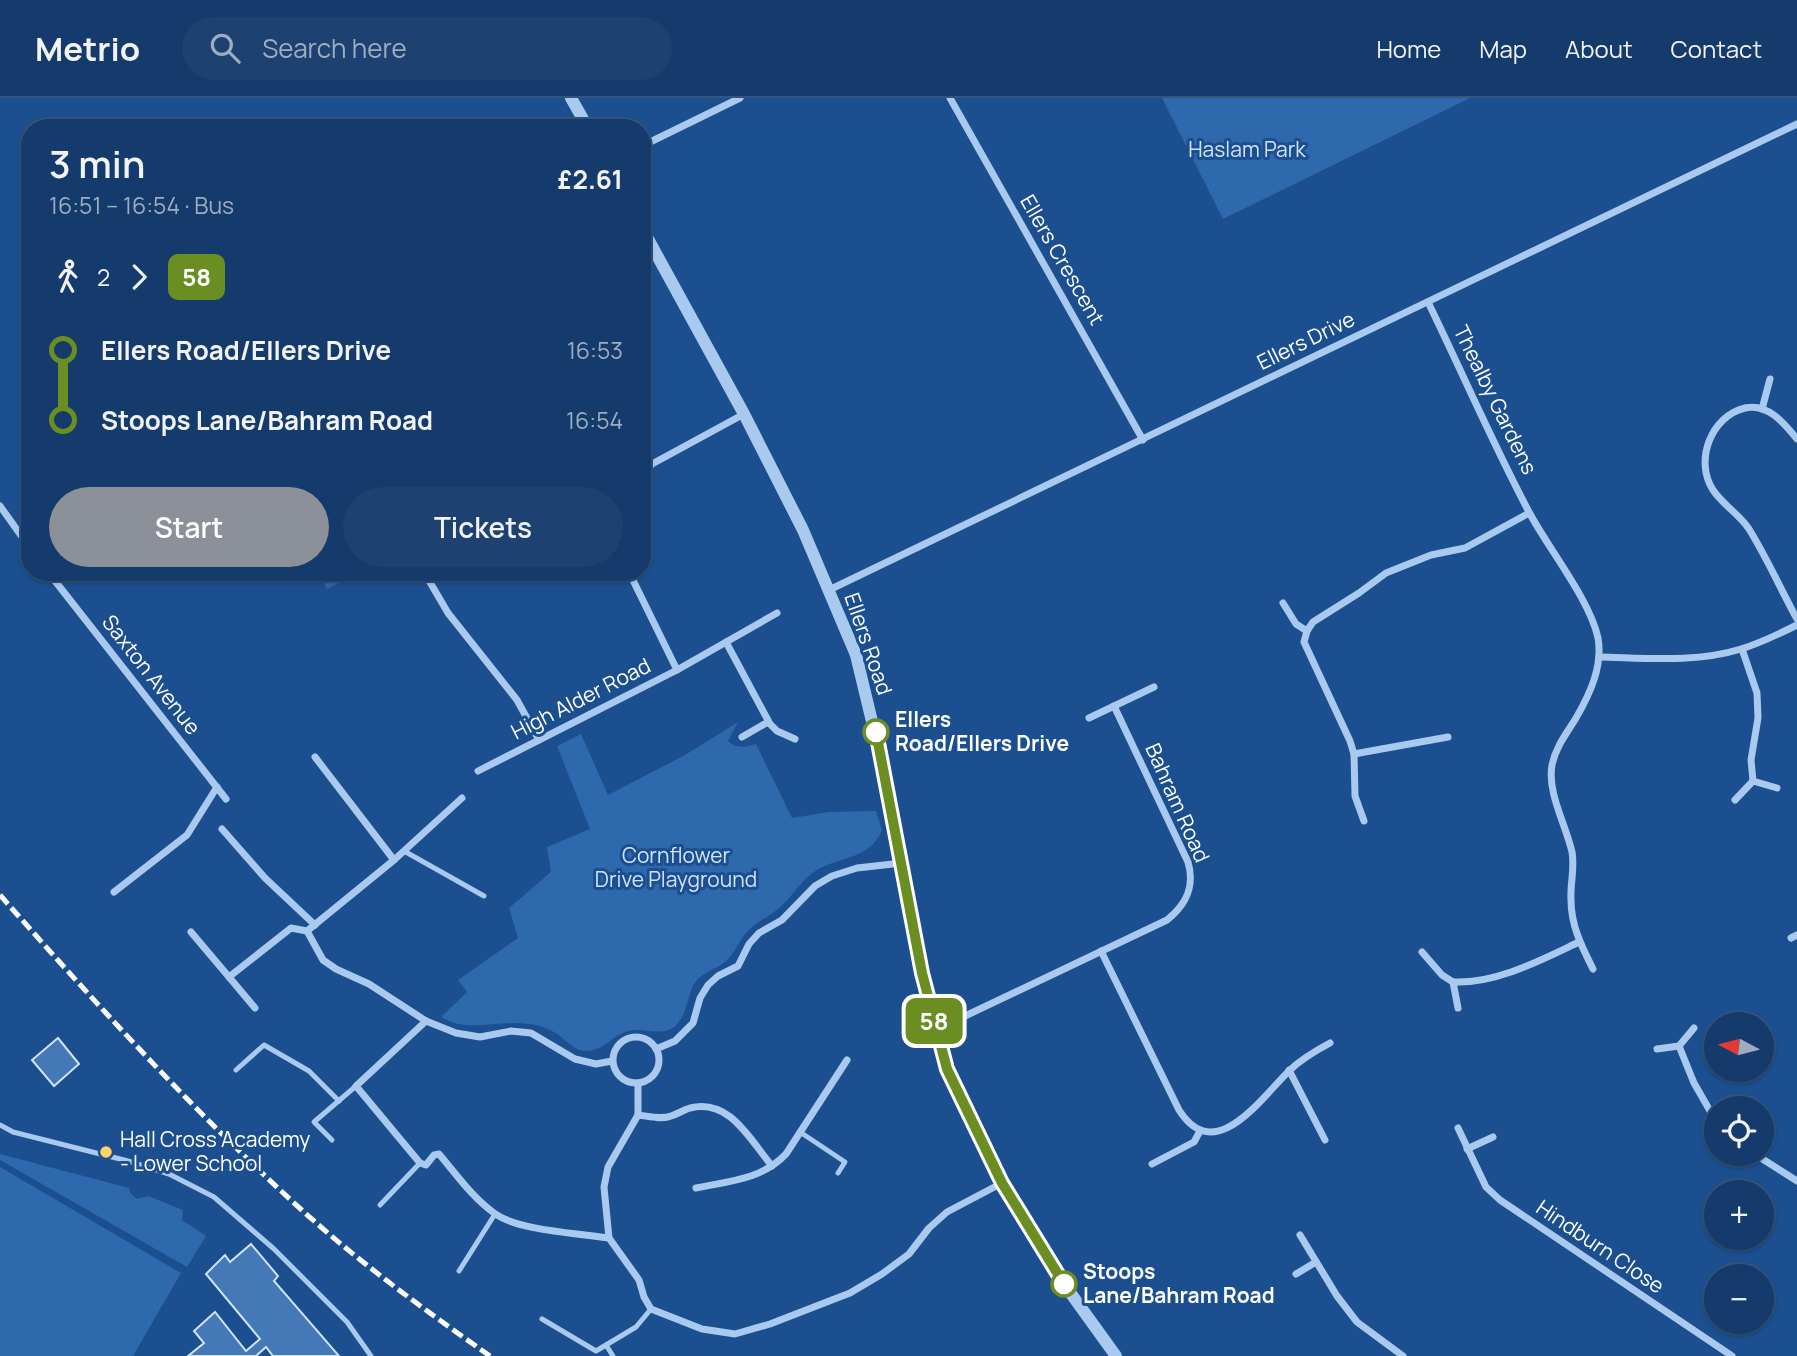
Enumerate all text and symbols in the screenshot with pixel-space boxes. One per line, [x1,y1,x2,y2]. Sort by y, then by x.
search box [182,17,672,80]
text: Metrio [35,26,140,71]
icon: search [206,29,244,67]
text: Search here [262,30,407,66]
text: Home [1376,32,1441,65]
text: Map [1479,32,1527,65]
text: About [1565,32,1633,65]
text: Contact [1671,32,1762,65]
park label: Haslam Park [1188,135,1306,163]
text: 3 min [49,137,145,189]
text: £2.61 [558,161,623,197]
text: 16:51 – 16:54 · Bus [49,189,234,221]
street label: Ellers Crescent [1014,189,1112,330]
icon: walk [49,258,87,296]
icon: forward [120,258,158,296]
text: 58 [182,260,211,293]
text: 2 [97,261,110,293]
street label: Ellers Drive [1252,304,1359,376]
street label: Thealby Gardens [1448,320,1544,479]
text: Ellers Road/Ellers Drive [101,332,391,368]
text: 16:53 [567,334,623,366]
text: Stoops Lane/Bahram Road [101,402,433,438]
text: 16:54 [566,404,623,436]
button: Start [49,487,329,567]
button: Tickets [343,487,623,567]
street label: Ellers Road [838,589,899,698]
street label: Saxton Avenue [96,609,207,740]
street label: High Alder Road [506,651,655,745]
place label: Ellers Road/Ellers Drive [895,705,1069,757]
marker: Ellers Road/Ellers Drive [863,719,889,745]
street label: Bahram Road [1139,739,1217,867]
park label: Cornflower Drive Playground [595,841,757,893]
line badge: 58 [902,998,965,1044]
text: 58 [920,1004,948,1037]
north arrow [1704,1012,1774,1082]
map controls [1704,1012,1774,1334]
button: locate [1704,1096,1774,1166]
place label: Hall Cross Academy - Lower School [120,1125,310,1177]
marker: Hall Cross Academy - Lower School [98,1144,114,1160]
button: + [1704,1180,1774,1250]
street label: Hindburn Close [1531,1193,1670,1299]
place label: Stoops Lane/Bahram Road [1083,1257,1275,1309]
button: − [1704,1264,1774,1334]
marker: Stoops Lane/Bahram Road [1051,1271,1077,1297]

